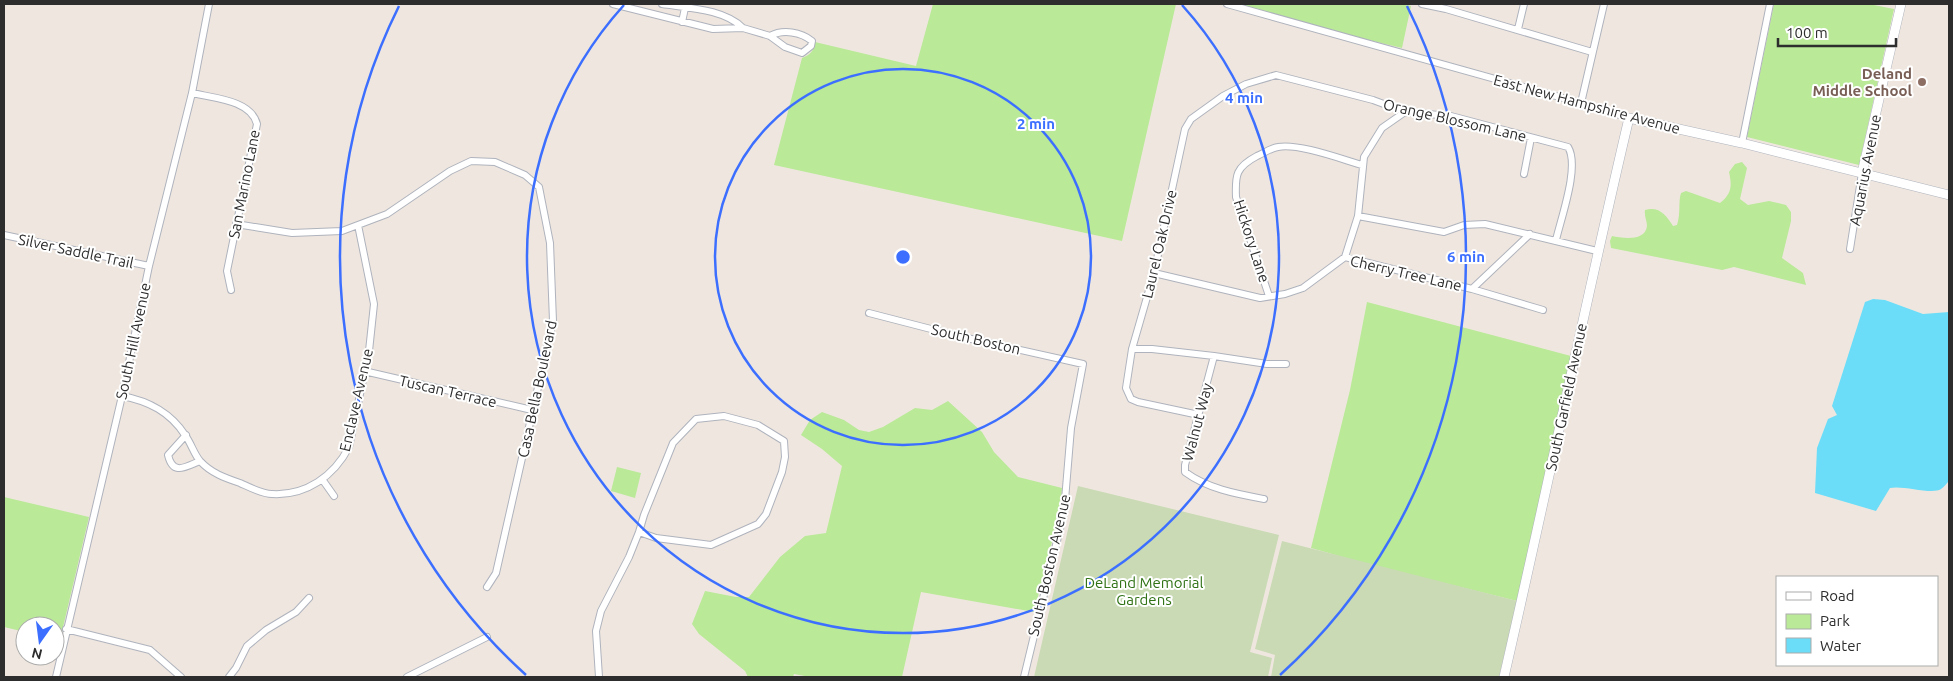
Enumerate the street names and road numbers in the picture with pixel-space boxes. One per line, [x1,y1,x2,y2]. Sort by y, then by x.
street label: East New Hampshire Avenue [1492,71,1682,137]
street label: Orange Blossom Lane [1382,95,1528,145]
street label: Aquarius Avenue [1846,113,1884,227]
street label: San Marino Lane [225,128,263,240]
street label: Laurel Oak Drive [1138,188,1180,300]
street label: Hickory Lane [1231,197,1273,285]
street label: Silver Saddle Trail [17,230,135,272]
street label: Cherry Tree Lane [1348,252,1464,294]
street label: South Hill Avenue [112,281,154,401]
street label: Casa Bella Boulevard [514,319,560,459]
street label: South Boston [930,320,1022,358]
street label: South Garfield Avenue [1542,321,1590,473]
street label: Enclave Avenue [336,347,376,453]
street label: Tuscan Terrace [397,371,499,411]
street label: Walnut Way [1178,381,1216,463]
street label: South Boston Avenue [1024,492,1074,638]

